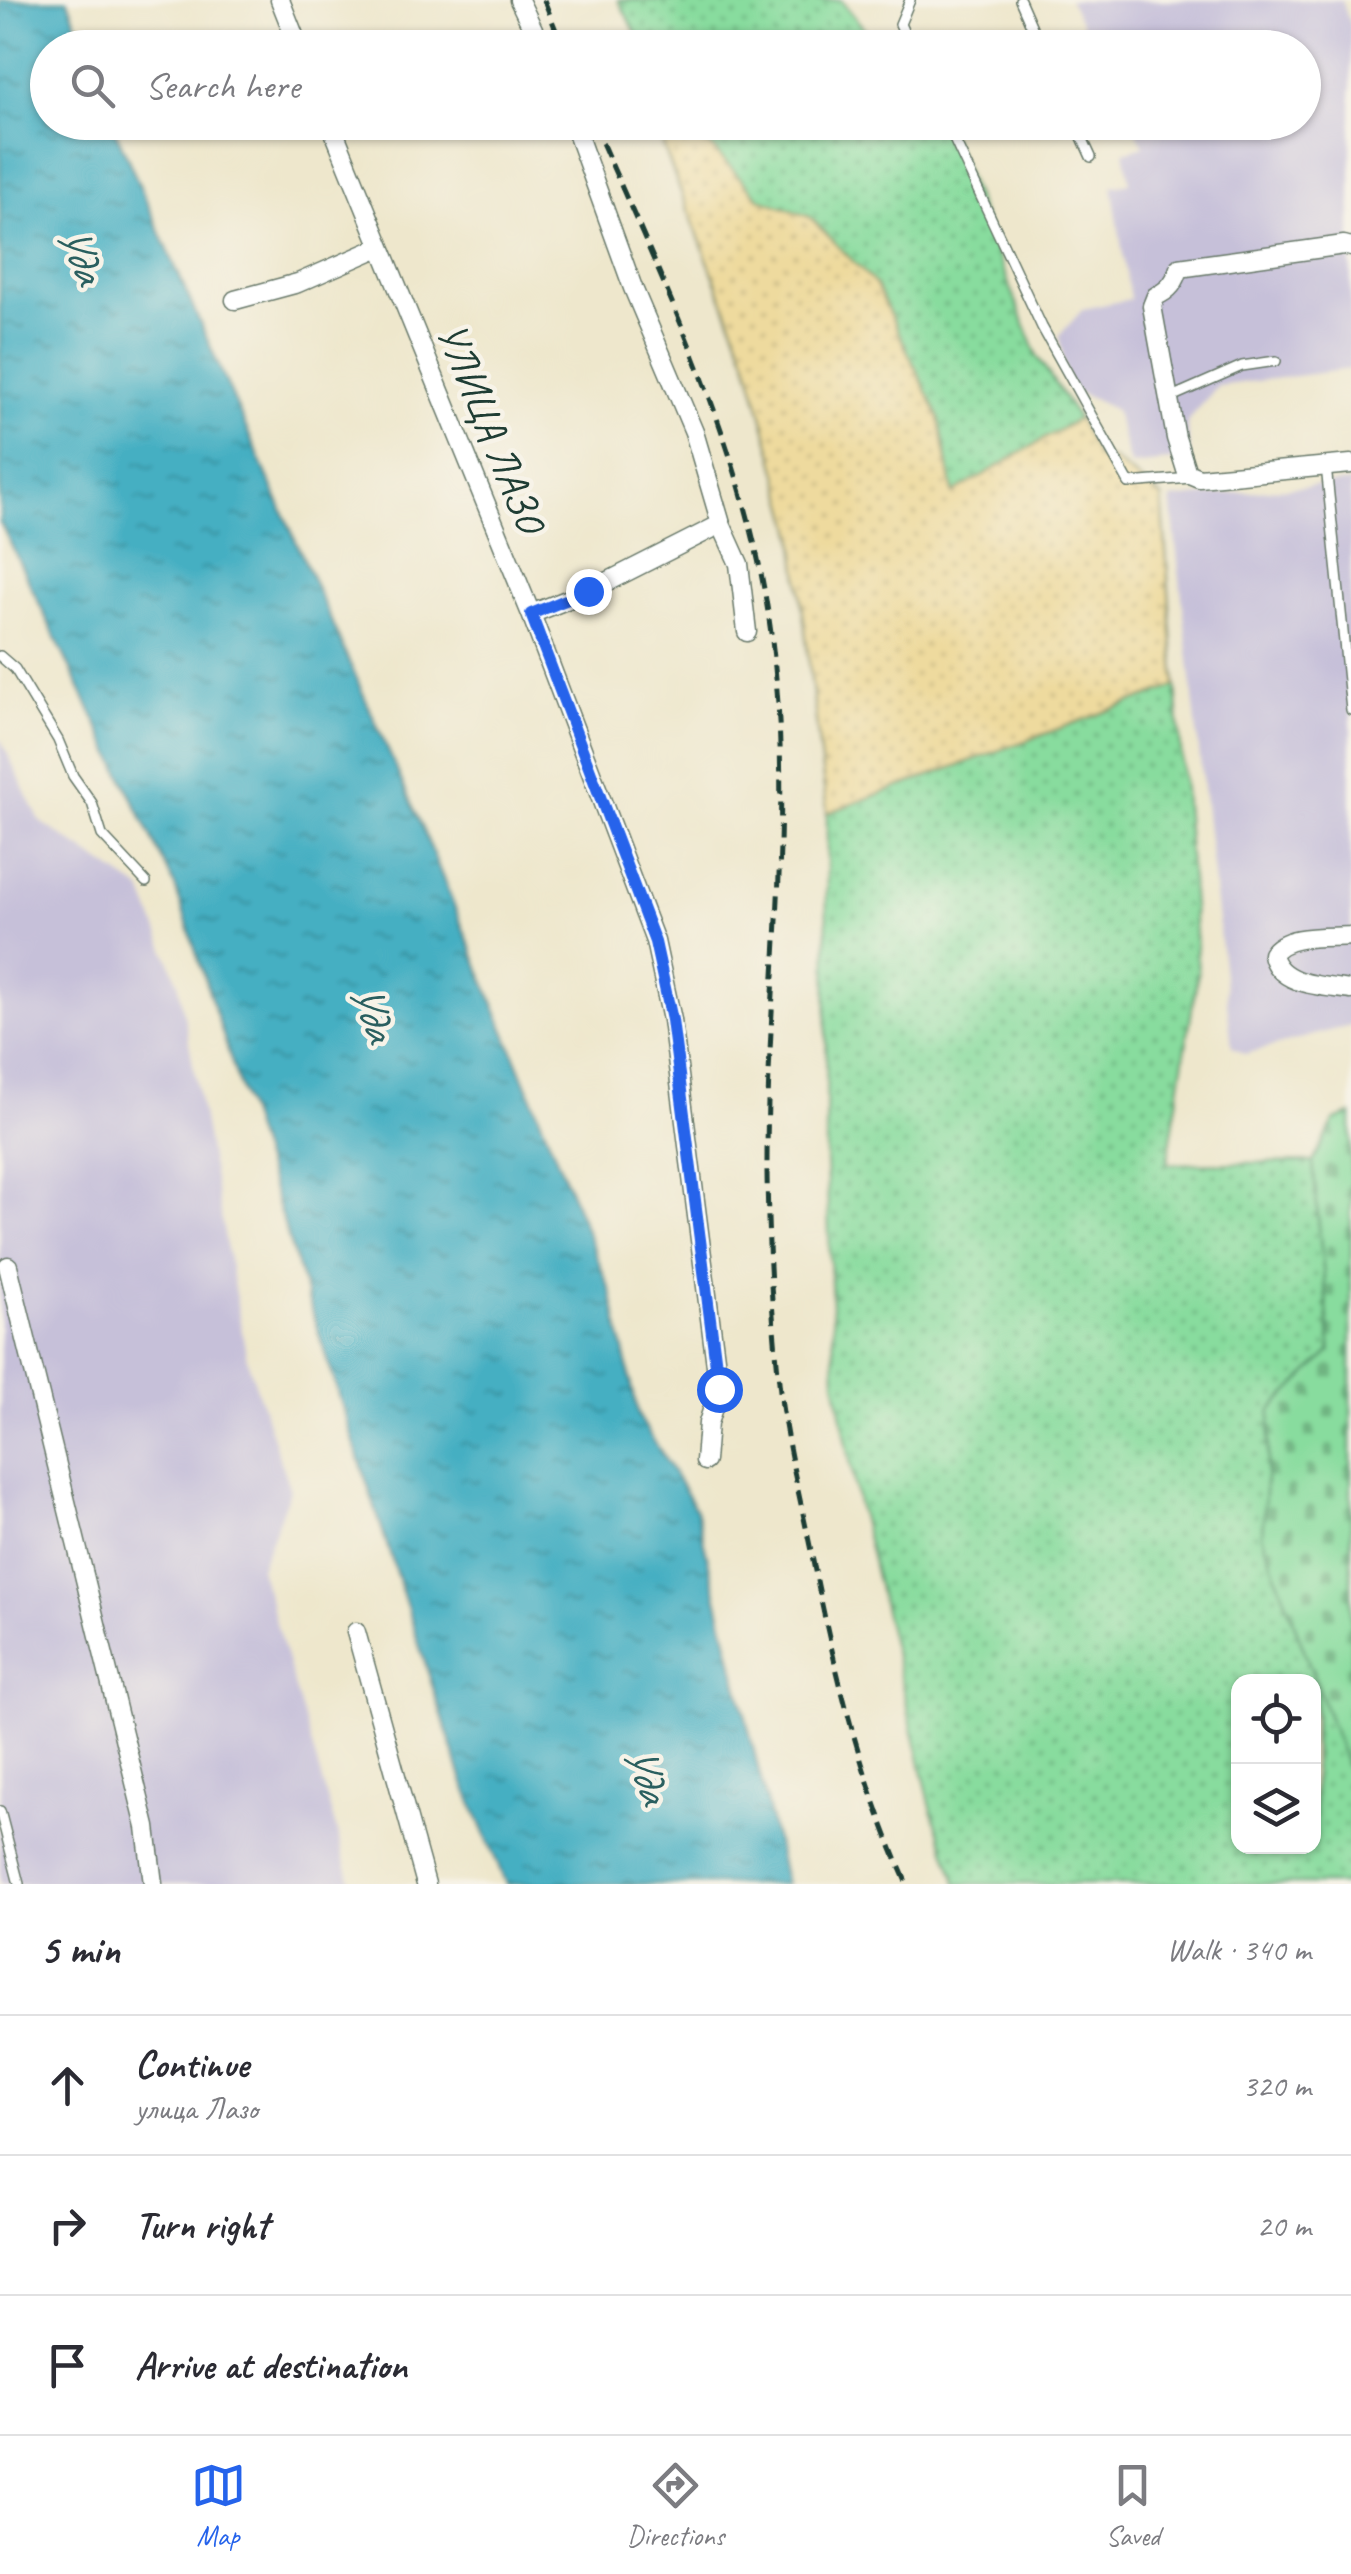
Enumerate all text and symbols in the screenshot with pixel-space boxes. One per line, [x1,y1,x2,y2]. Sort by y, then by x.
search box [30,30,1321,140]
icon: search [65,58,120,113]
text: Search here [145,62,300,109]
water label: Уда [43,216,120,295]
street label: УЛИЦА ЛАЗО [425,315,558,544]
route end [566,569,612,615]
water label: Уда [336,975,411,1052]
route start [697,1367,743,1413]
map controls [1231,1674,1321,1854]
button: locate [1231,1674,1321,1764]
water label: Уда [610,1737,685,1814]
button: layers [1231,1764,1321,1854]
text: 5 min [40,1923,120,1976]
text: Walk · 340 m [1167,1929,1311,1970]
text: Continue [135,2041,249,2088]
icon: ahead [40,2058,95,2113]
text: 320 m [1242,2065,1311,2106]
text: улица Лазо [135,2088,258,2129]
icon: right [40,2198,95,2253]
text: Turn right [135,2202,269,2249]
text: 20 m [1257,2205,1311,2246]
icon: arrive [40,2338,95,2393]
text: Arrive at destination [135,2342,407,2389]
tab: Map [191,2458,246,2553]
tab: Directions [627,2458,724,2553]
tab: Saved [1105,2458,1160,2553]

